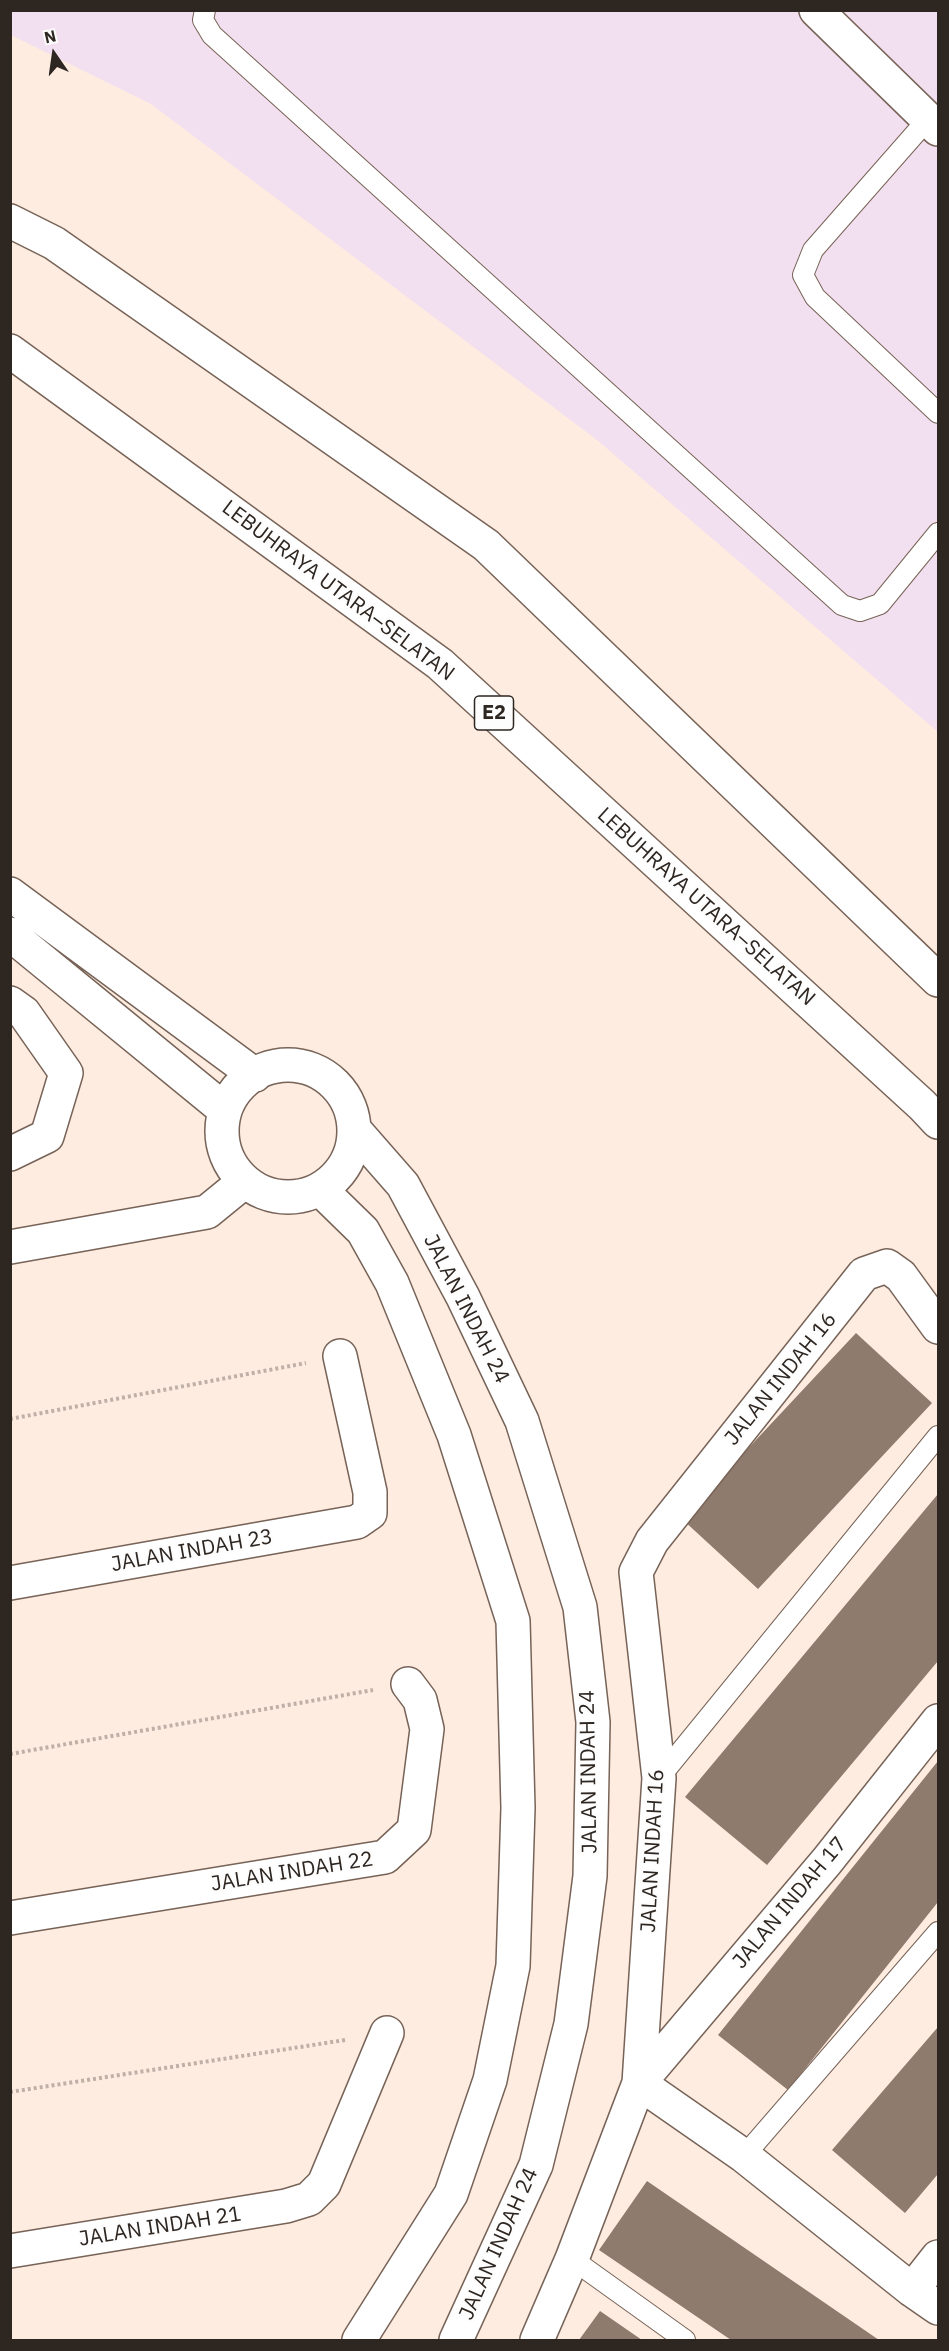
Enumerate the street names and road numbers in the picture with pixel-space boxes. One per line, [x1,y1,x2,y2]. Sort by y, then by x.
street label: LEBUHRAYA UTARA–SELATAN [217,495,459,687]
road number: E2 [474,696,514,730]
street label: LEBUHRAYA UTARA–SELATAN [592,803,820,1011]
street label: JALAN INDAH 24 [418,1230,514,1388]
street label: JALAN INDAH 16 [720,1307,842,1451]
street label: JALAN INDAH 23 [109,1524,275,1578]
street label: JALAN INDAH 24 [575,1690,603,1854]
street label: JALAN INDAH 16 [636,1769,670,1933]
street label: JALAN INDAH 17 [728,1832,852,1974]
street label: JALAN INDAH 22 [209,1847,375,1897]
street label: JALAN INDAH 24 [454,2164,544,2324]
street label: JALAN INDAH 21 [77,2202,243,2252]

